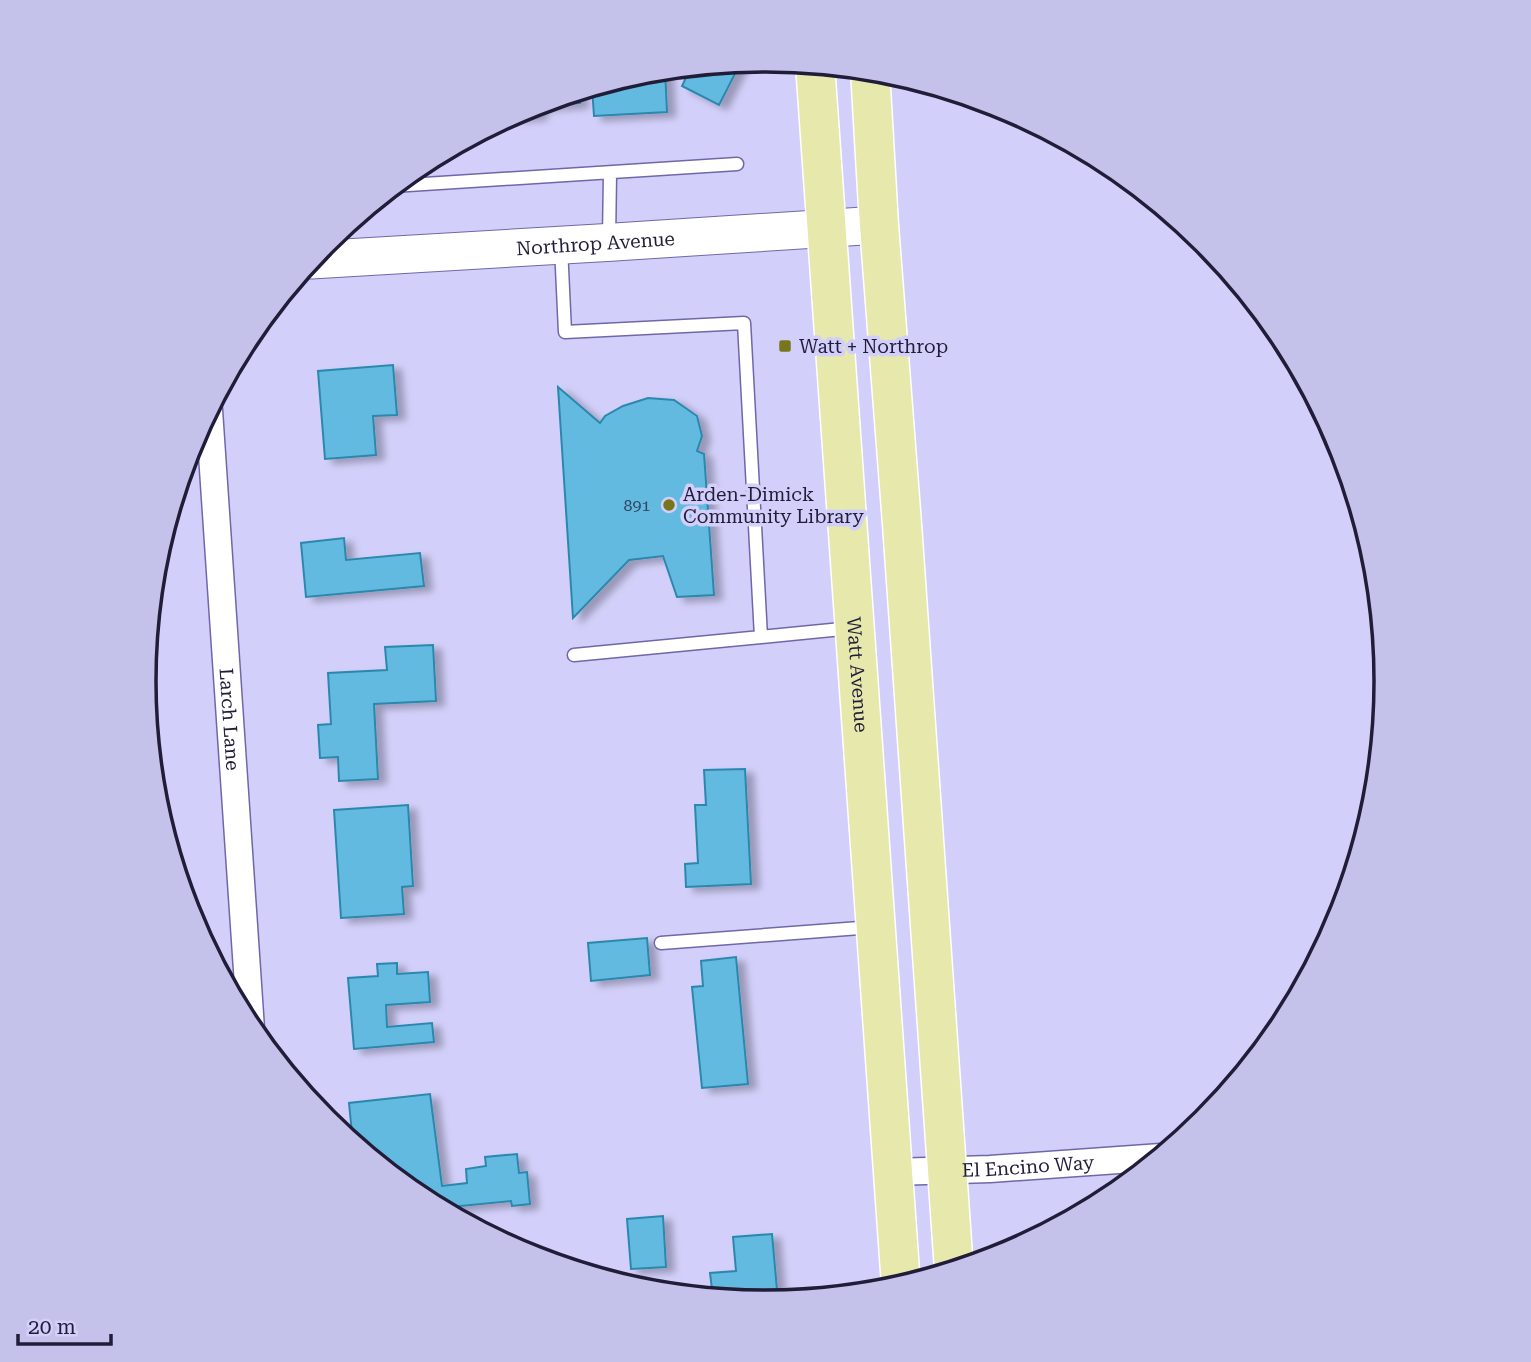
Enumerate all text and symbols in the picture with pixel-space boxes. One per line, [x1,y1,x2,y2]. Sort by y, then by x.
street label: Northrop Avenue [515,227,676,260]
place label: Watt + Northrop [799,335,948,358]
marker: Watt + Northrop [777,338,793,354]
place label: Arden-Dimick Community Library [683,483,865,528]
house number: 891 [624,496,650,515]
marker: Arden-Dimick Community Library [661,497,677,513]
street label: Watt Avenue [842,616,874,733]
street label: Larch Lane [215,667,245,771]
street label: El Encino Way [961,1150,1095,1181]
scale bar [18,1302,110,1346]
text: 20 m [28,1315,76,1339]

